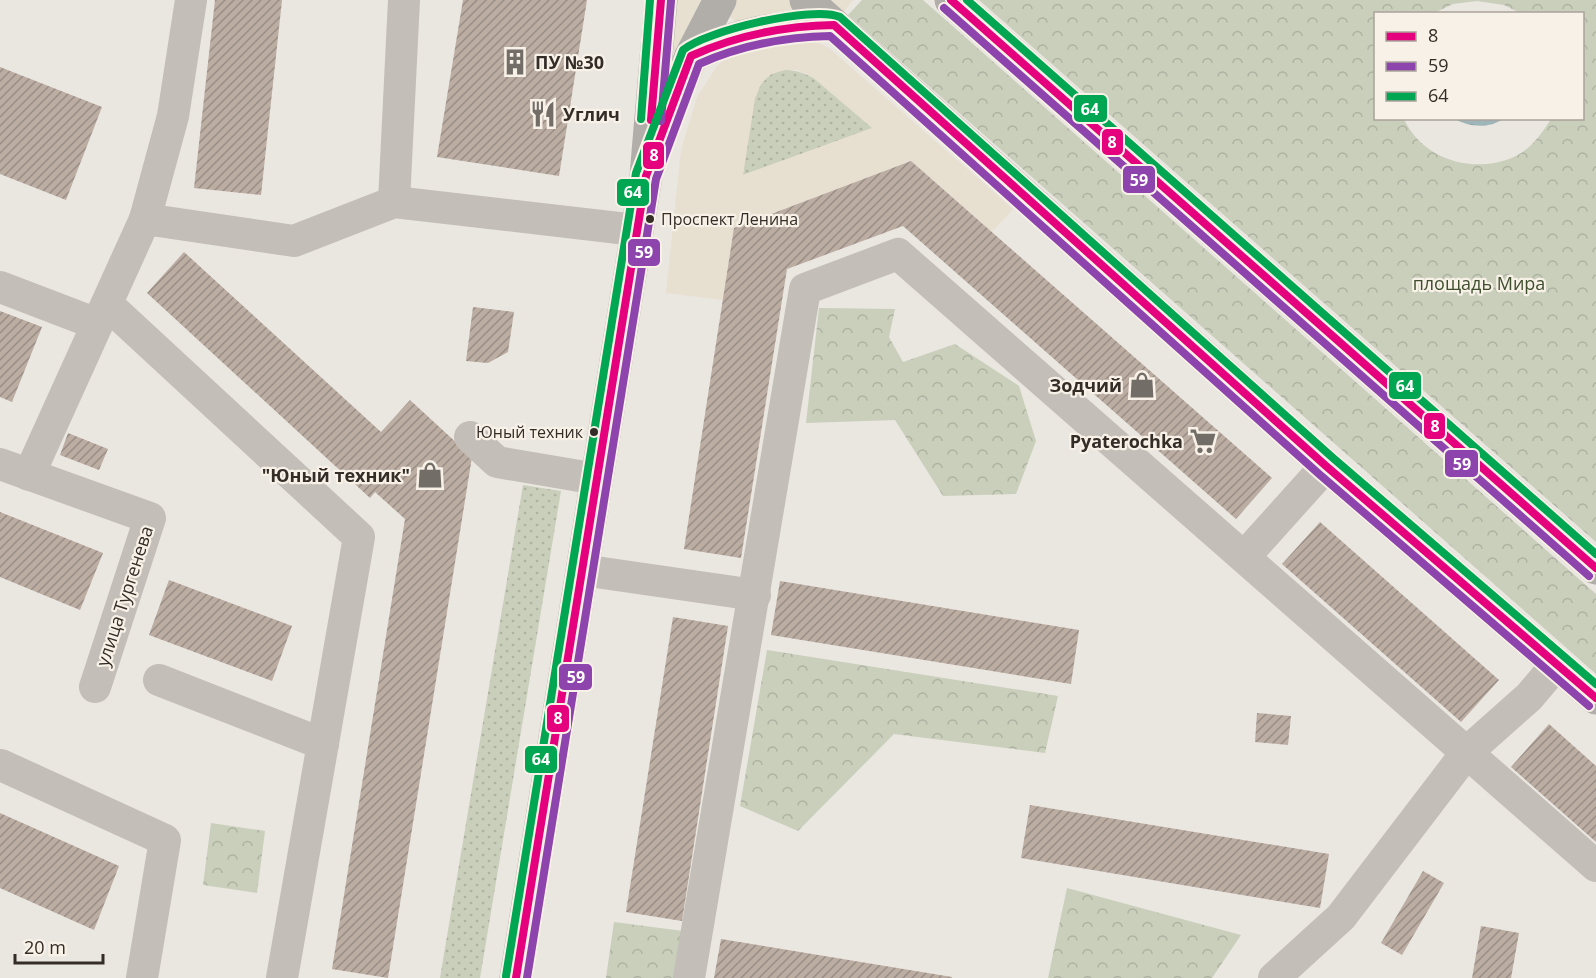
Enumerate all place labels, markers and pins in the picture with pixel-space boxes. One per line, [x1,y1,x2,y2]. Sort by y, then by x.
building icon: ПУ №30 [500,47,530,77]
place label: ПУ №30 [535,50,604,74]
restaurant icon: Углич [528,99,558,129]
place label: Углич [563,102,620,126]
place label: Проспект Ленина [661,208,798,230]
marker: Проспект Ленина [644,213,656,225]
shop icon: Зодчий [1127,370,1157,400]
place label: Зодчий [1050,373,1122,397]
place label: Юный техник [476,421,584,443]
marker: Юный техник [588,426,600,438]
supermarket icon: Pyaterochka [1188,426,1218,456]
place label: Pyaterochka [1070,429,1183,453]
shop icon: "Юный техник" [415,460,445,490]
place label: "Юный техник" [262,463,410,487]

